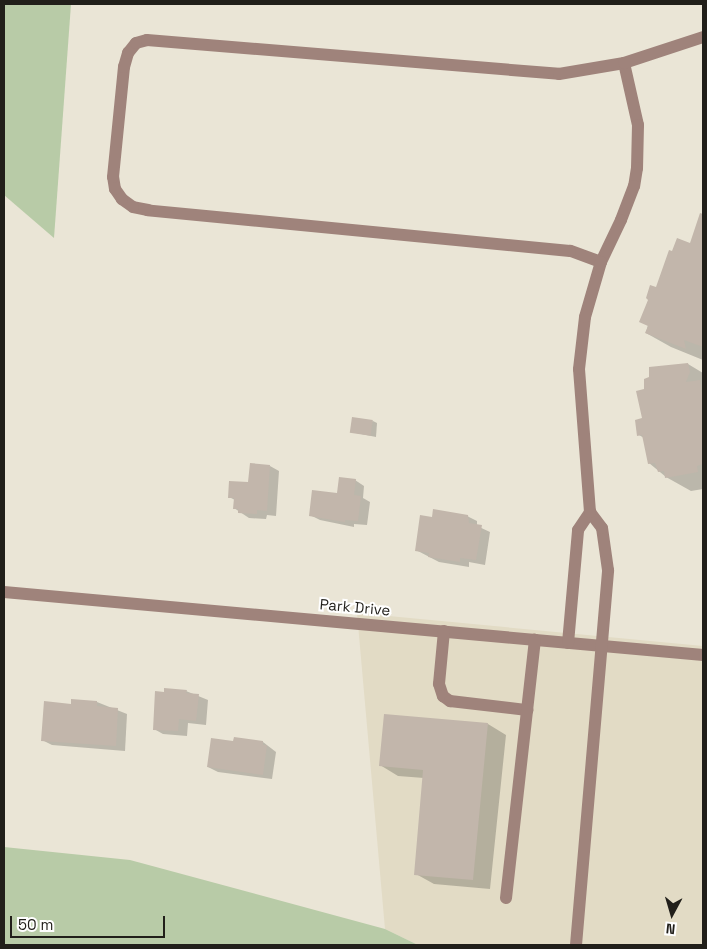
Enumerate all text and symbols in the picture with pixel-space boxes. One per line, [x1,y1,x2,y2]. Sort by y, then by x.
street label: Park Drive [319,595,391,619]
north arrow [647,889,697,939]
scale bar [12,906,168,938]
text: 50 m [18,915,53,934]
text: N [665,919,676,938]

